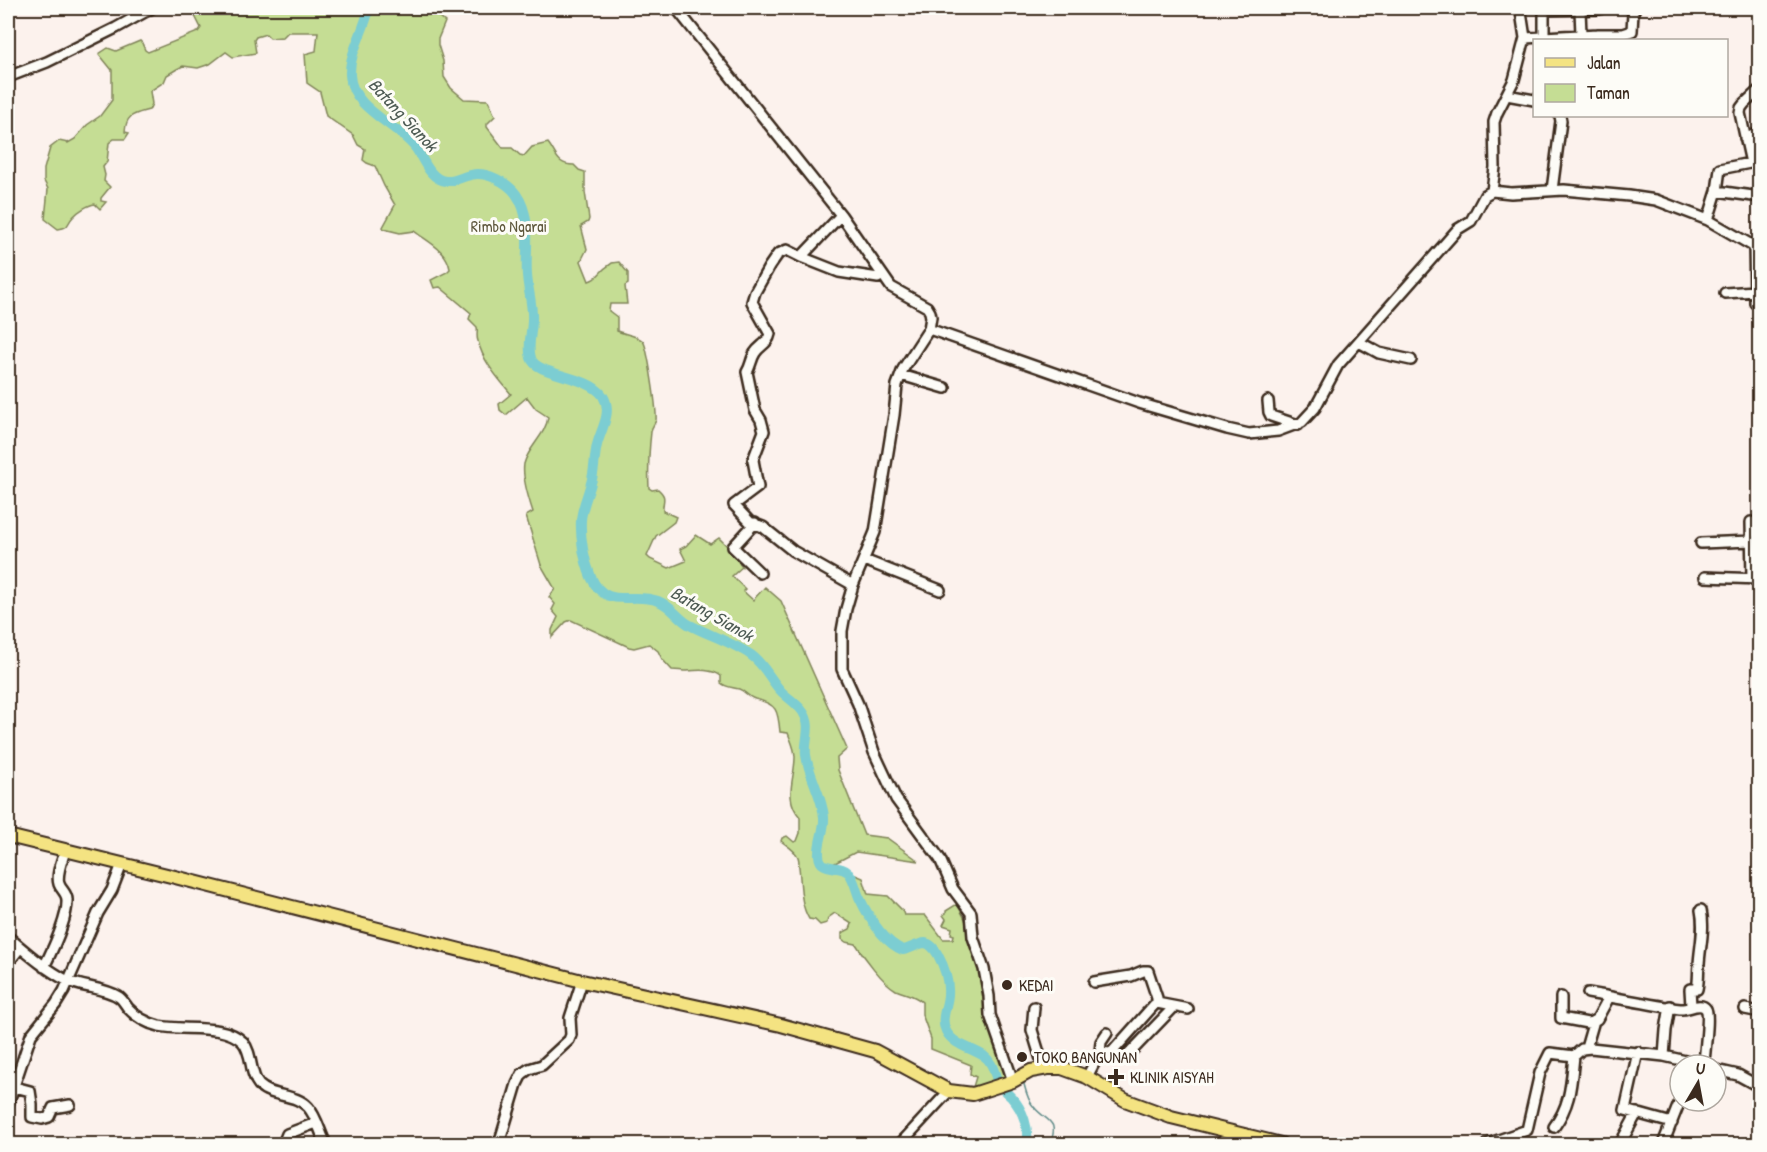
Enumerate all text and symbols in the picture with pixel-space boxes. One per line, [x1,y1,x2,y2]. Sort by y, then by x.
legend [1533,39,1728,117]
text: Jalan [1587,50,1621,75]
water label: Batang Sianok [363,73,445,158]
text: Taman [1587,80,1630,105]
park label: Rimbo Ngarai [471,215,547,237]
water label: Batang Sianok [666,580,760,648]
place label: KEDAI [1019,974,1054,996]
marker: KEDAI [1000,978,1014,992]
place label: TOKO BANGUNAN [1034,1046,1137,1068]
marker: TOKO BANGUNAN [1015,1050,1029,1064]
north arrow [1668,1053,1728,1113]
text: U [1694,1057,1707,1080]
place label: KLINIK AISYAH [1130,1066,1214,1088]
marker: KLINIK AISYAH [1107,1068,1125,1086]

